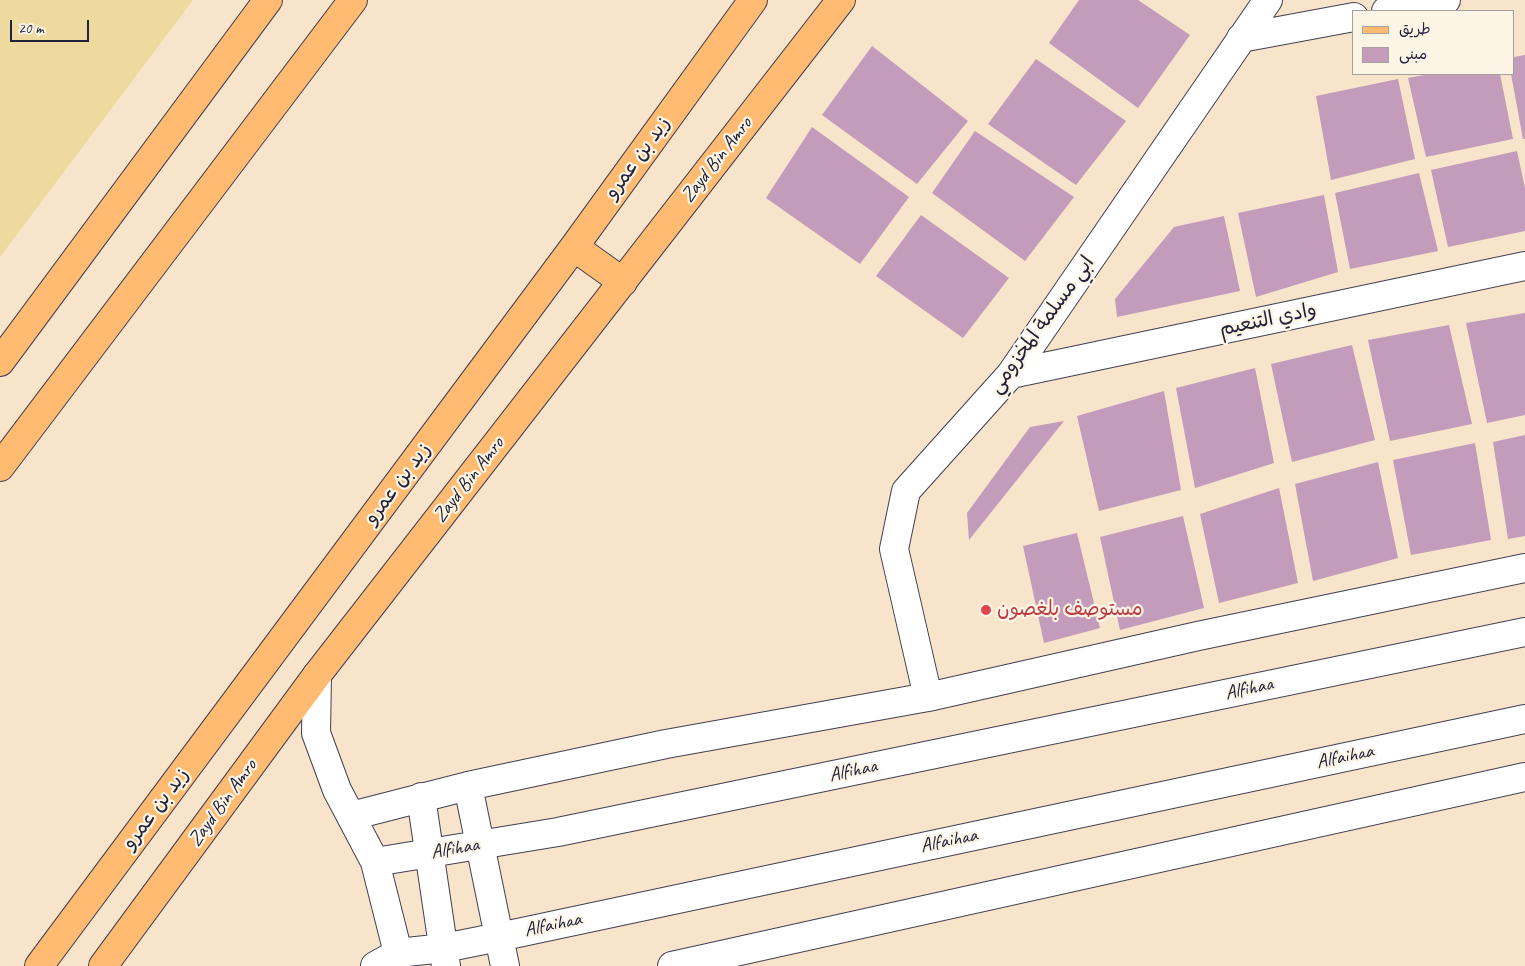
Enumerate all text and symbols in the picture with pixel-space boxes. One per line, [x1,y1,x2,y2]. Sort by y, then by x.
scale bar [12,10,91,42]
legend [1352,10,1515,75]
text: 20 m [18,19,44,38]
text: طريق [1399,20,1431,39]
text: مبنى [1399,45,1427,64]
street label: زيد بن عمرو [600,112,676,204]
street label: Zayd Bin Amro [676,113,758,207]
street label: ابي مسلمة المخزومي [984,252,1100,398]
street label: وادي التنعيم [1217,298,1319,342]
street label: Zayd Bin Amro [428,433,510,527]
street label: زيد بن عمرو [360,439,436,529]
place label: مستوصف بلغصون [997,598,1143,622]
marker: مستوصف بلغصون [979,603,993,617]
street label: Alfihaa [1223,672,1275,706]
street label: Alfaihaa [1314,739,1376,775]
street label: Alfihaa [827,754,879,788]
street label: Zayd Bin Amro [183,755,263,851]
street label: زيد بن عمرو [118,764,194,854]
street label: Alfaihaa [918,823,980,859]
street label: Alfihaa [429,833,481,865]
street label: Alfaihaa [522,907,584,943]

